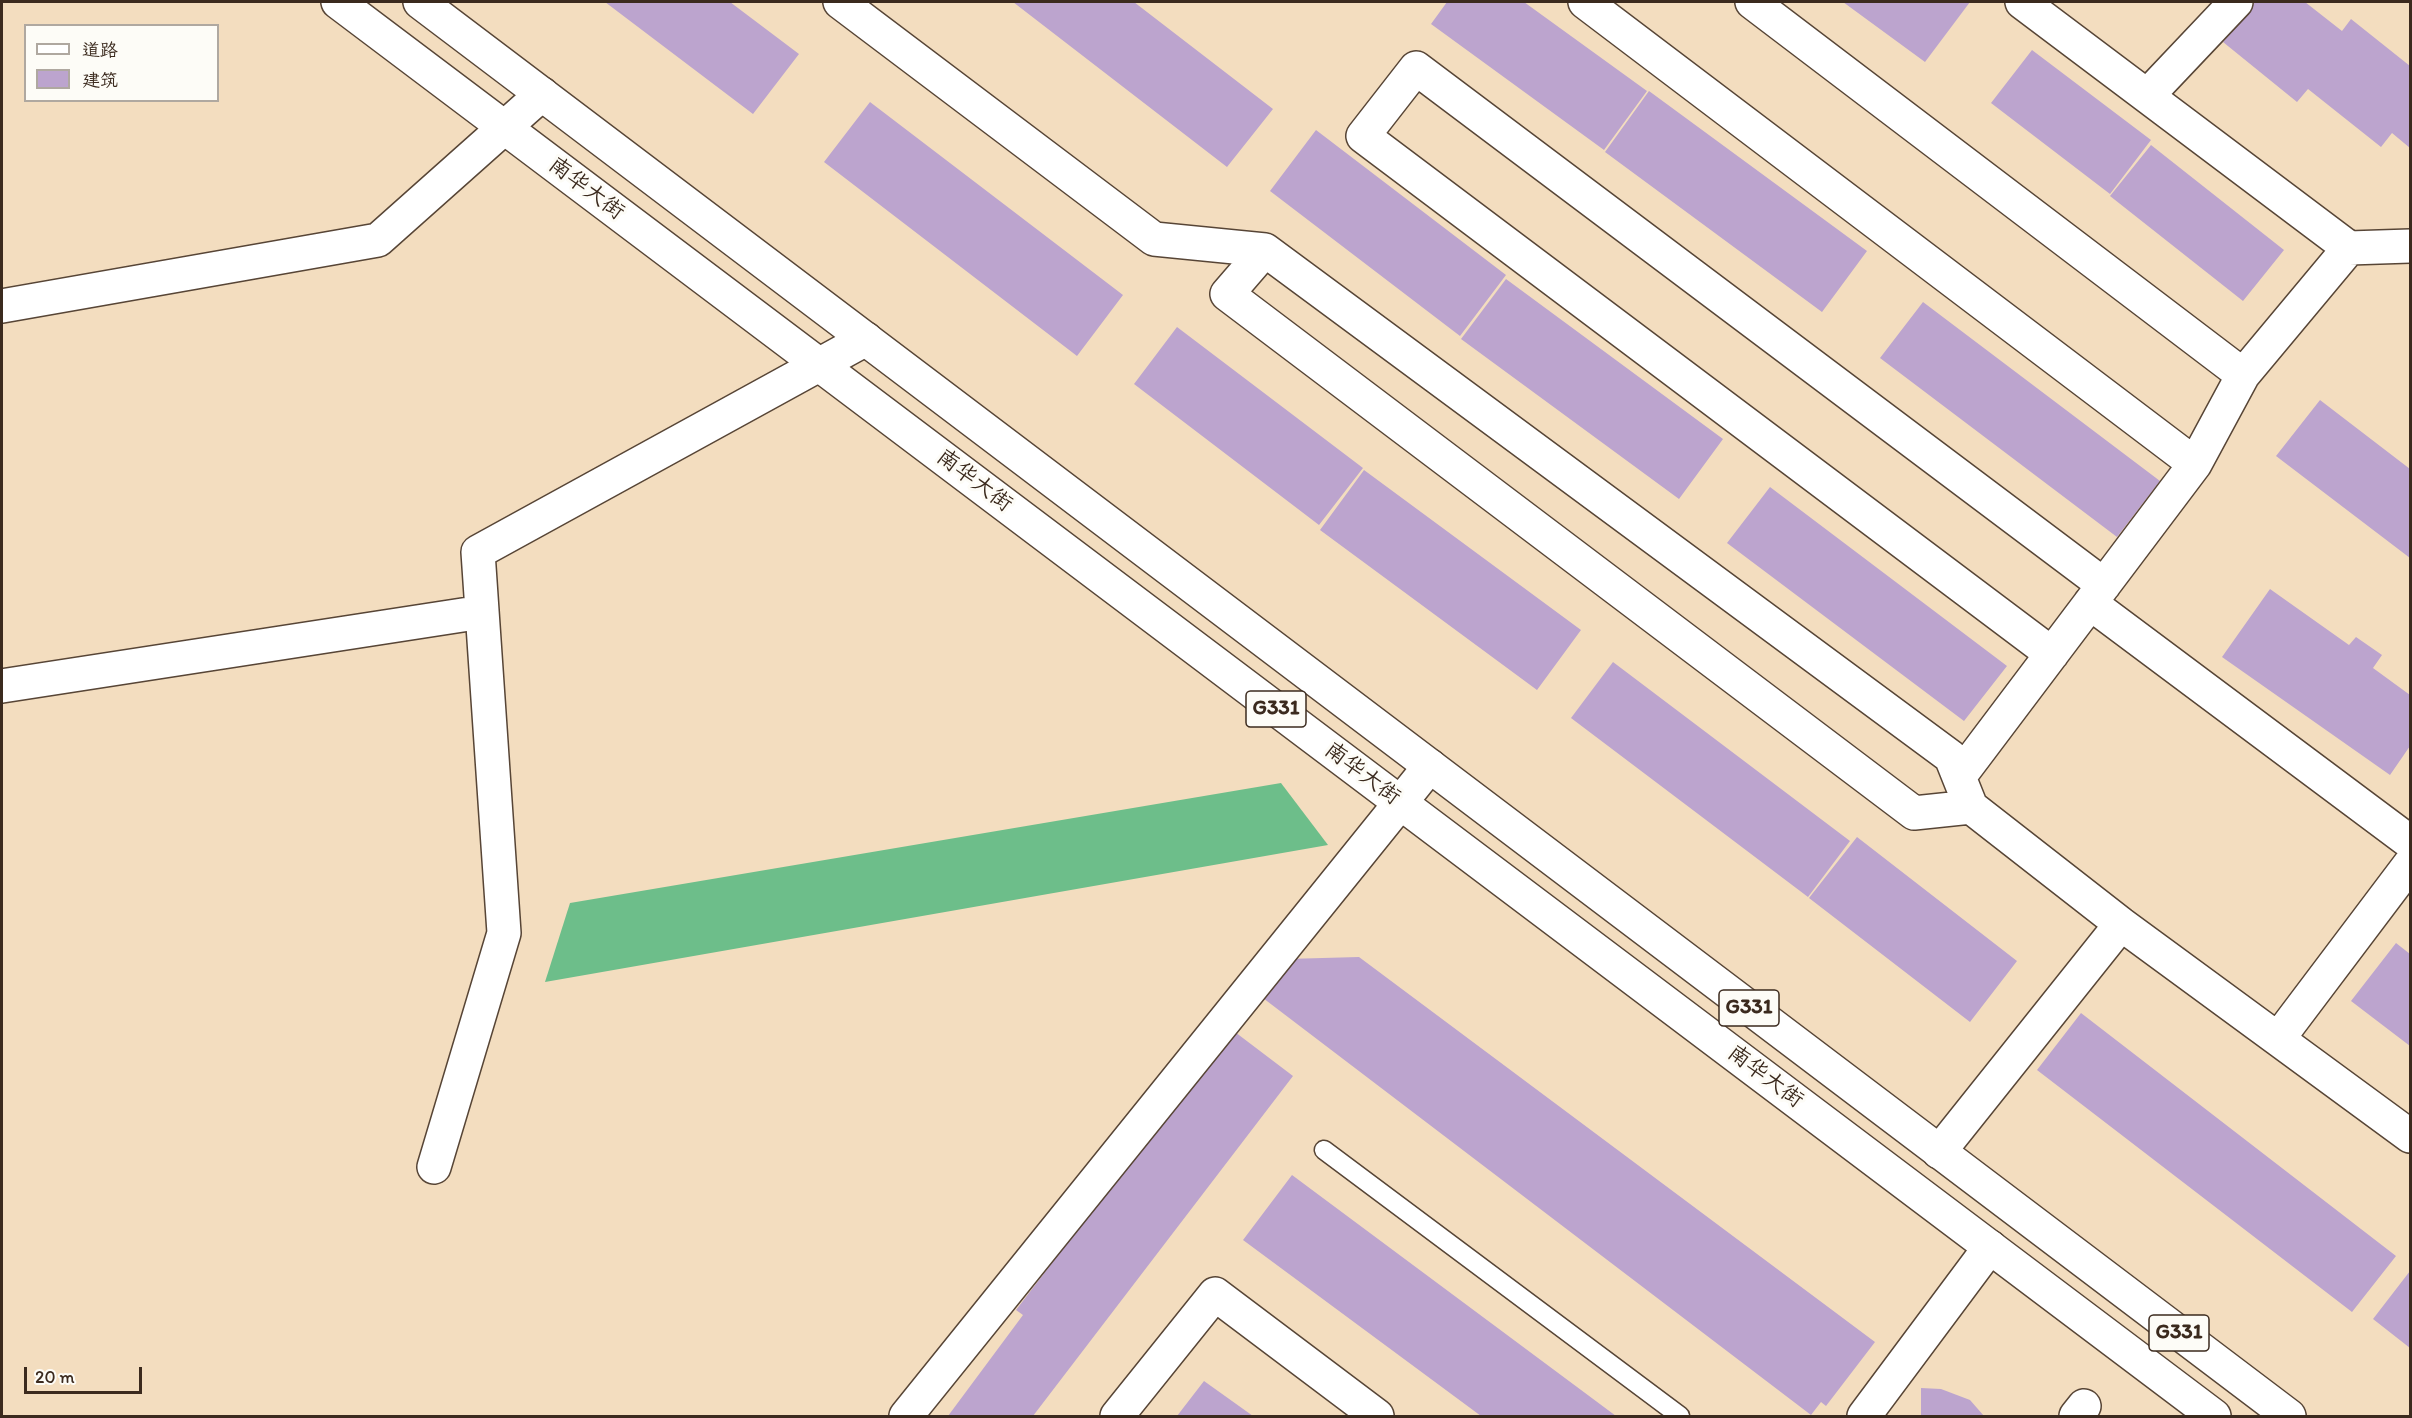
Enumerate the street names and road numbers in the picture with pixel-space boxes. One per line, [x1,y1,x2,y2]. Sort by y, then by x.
street label: 南华大街 [543,152,629,226]
street label: 南华大街 [931,444,1017,518]
road number: G331 [1246,691,1306,727]
street label: 南华大街 [1319,737,1405,811]
road number: G331 [1719,990,1779,1026]
street label: 南华大街 [1722,1040,1808,1114]
road number: G331 [2149,1315,2209,1351]

